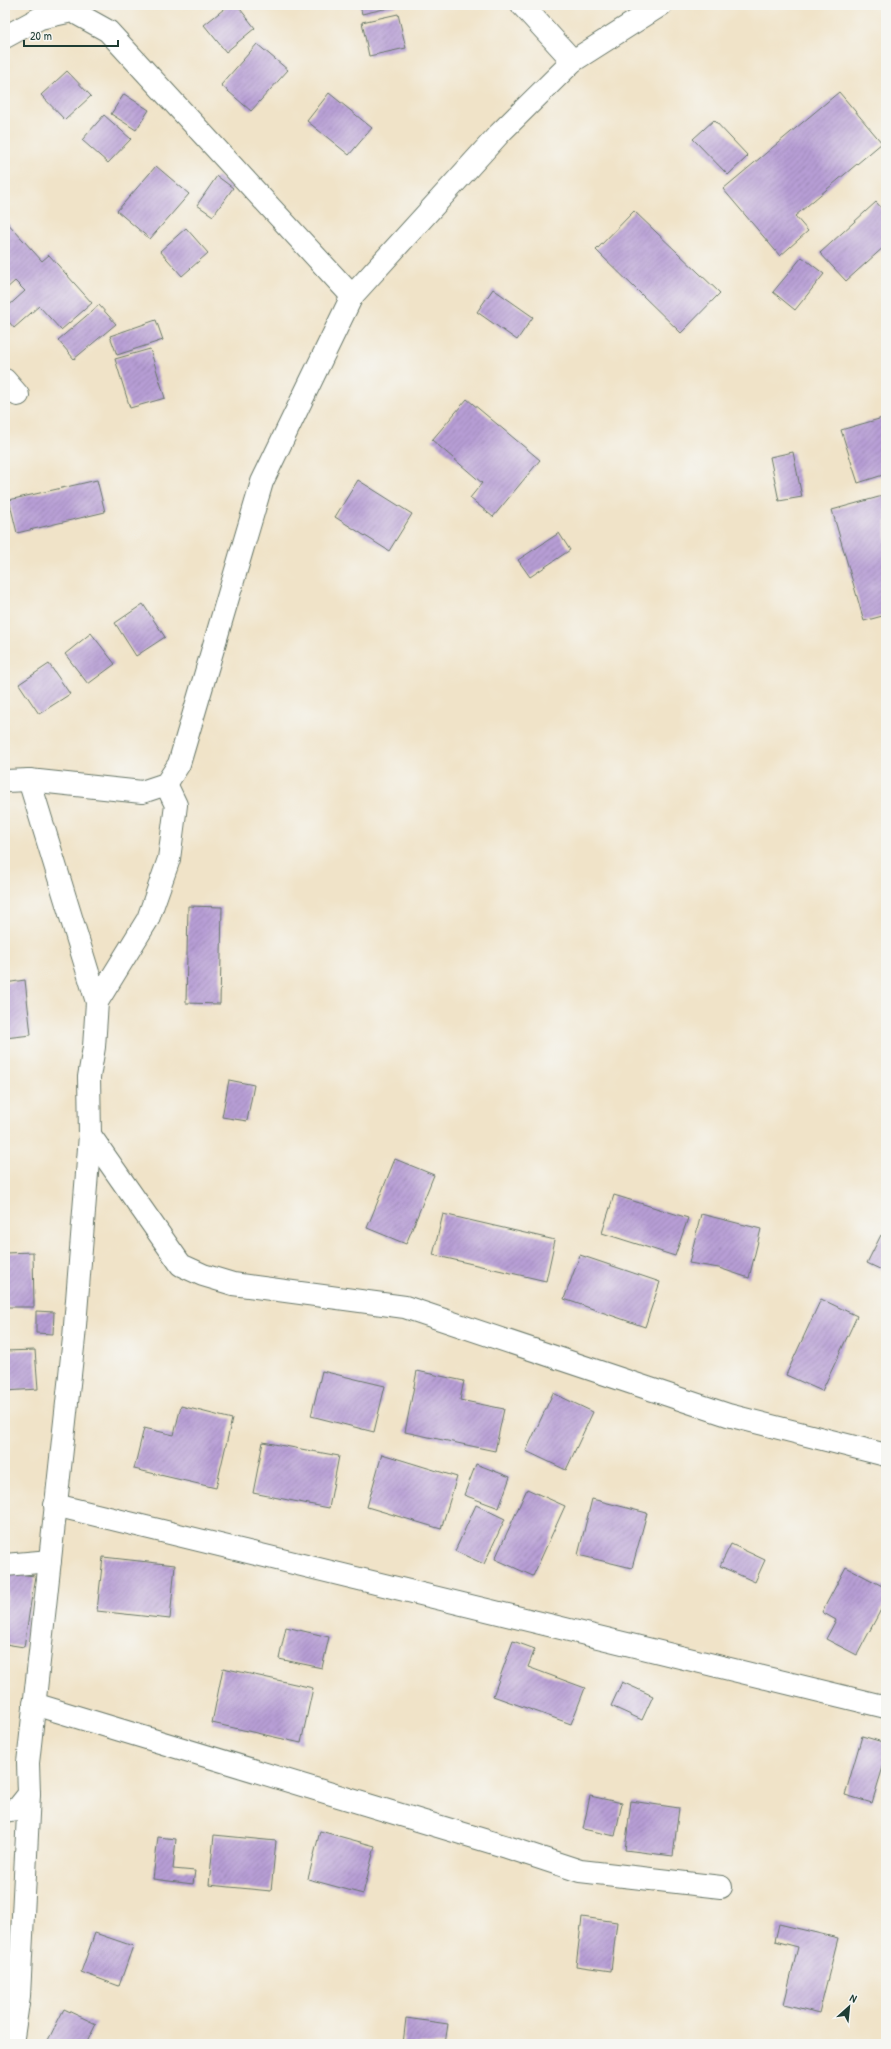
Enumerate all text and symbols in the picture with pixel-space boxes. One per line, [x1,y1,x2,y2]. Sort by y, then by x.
scale bar [24,22,118,48]
text: 20 m [30,27,52,44]
north arrow [829,1987,869,2027]
text: N [848,1991,859,2006]

